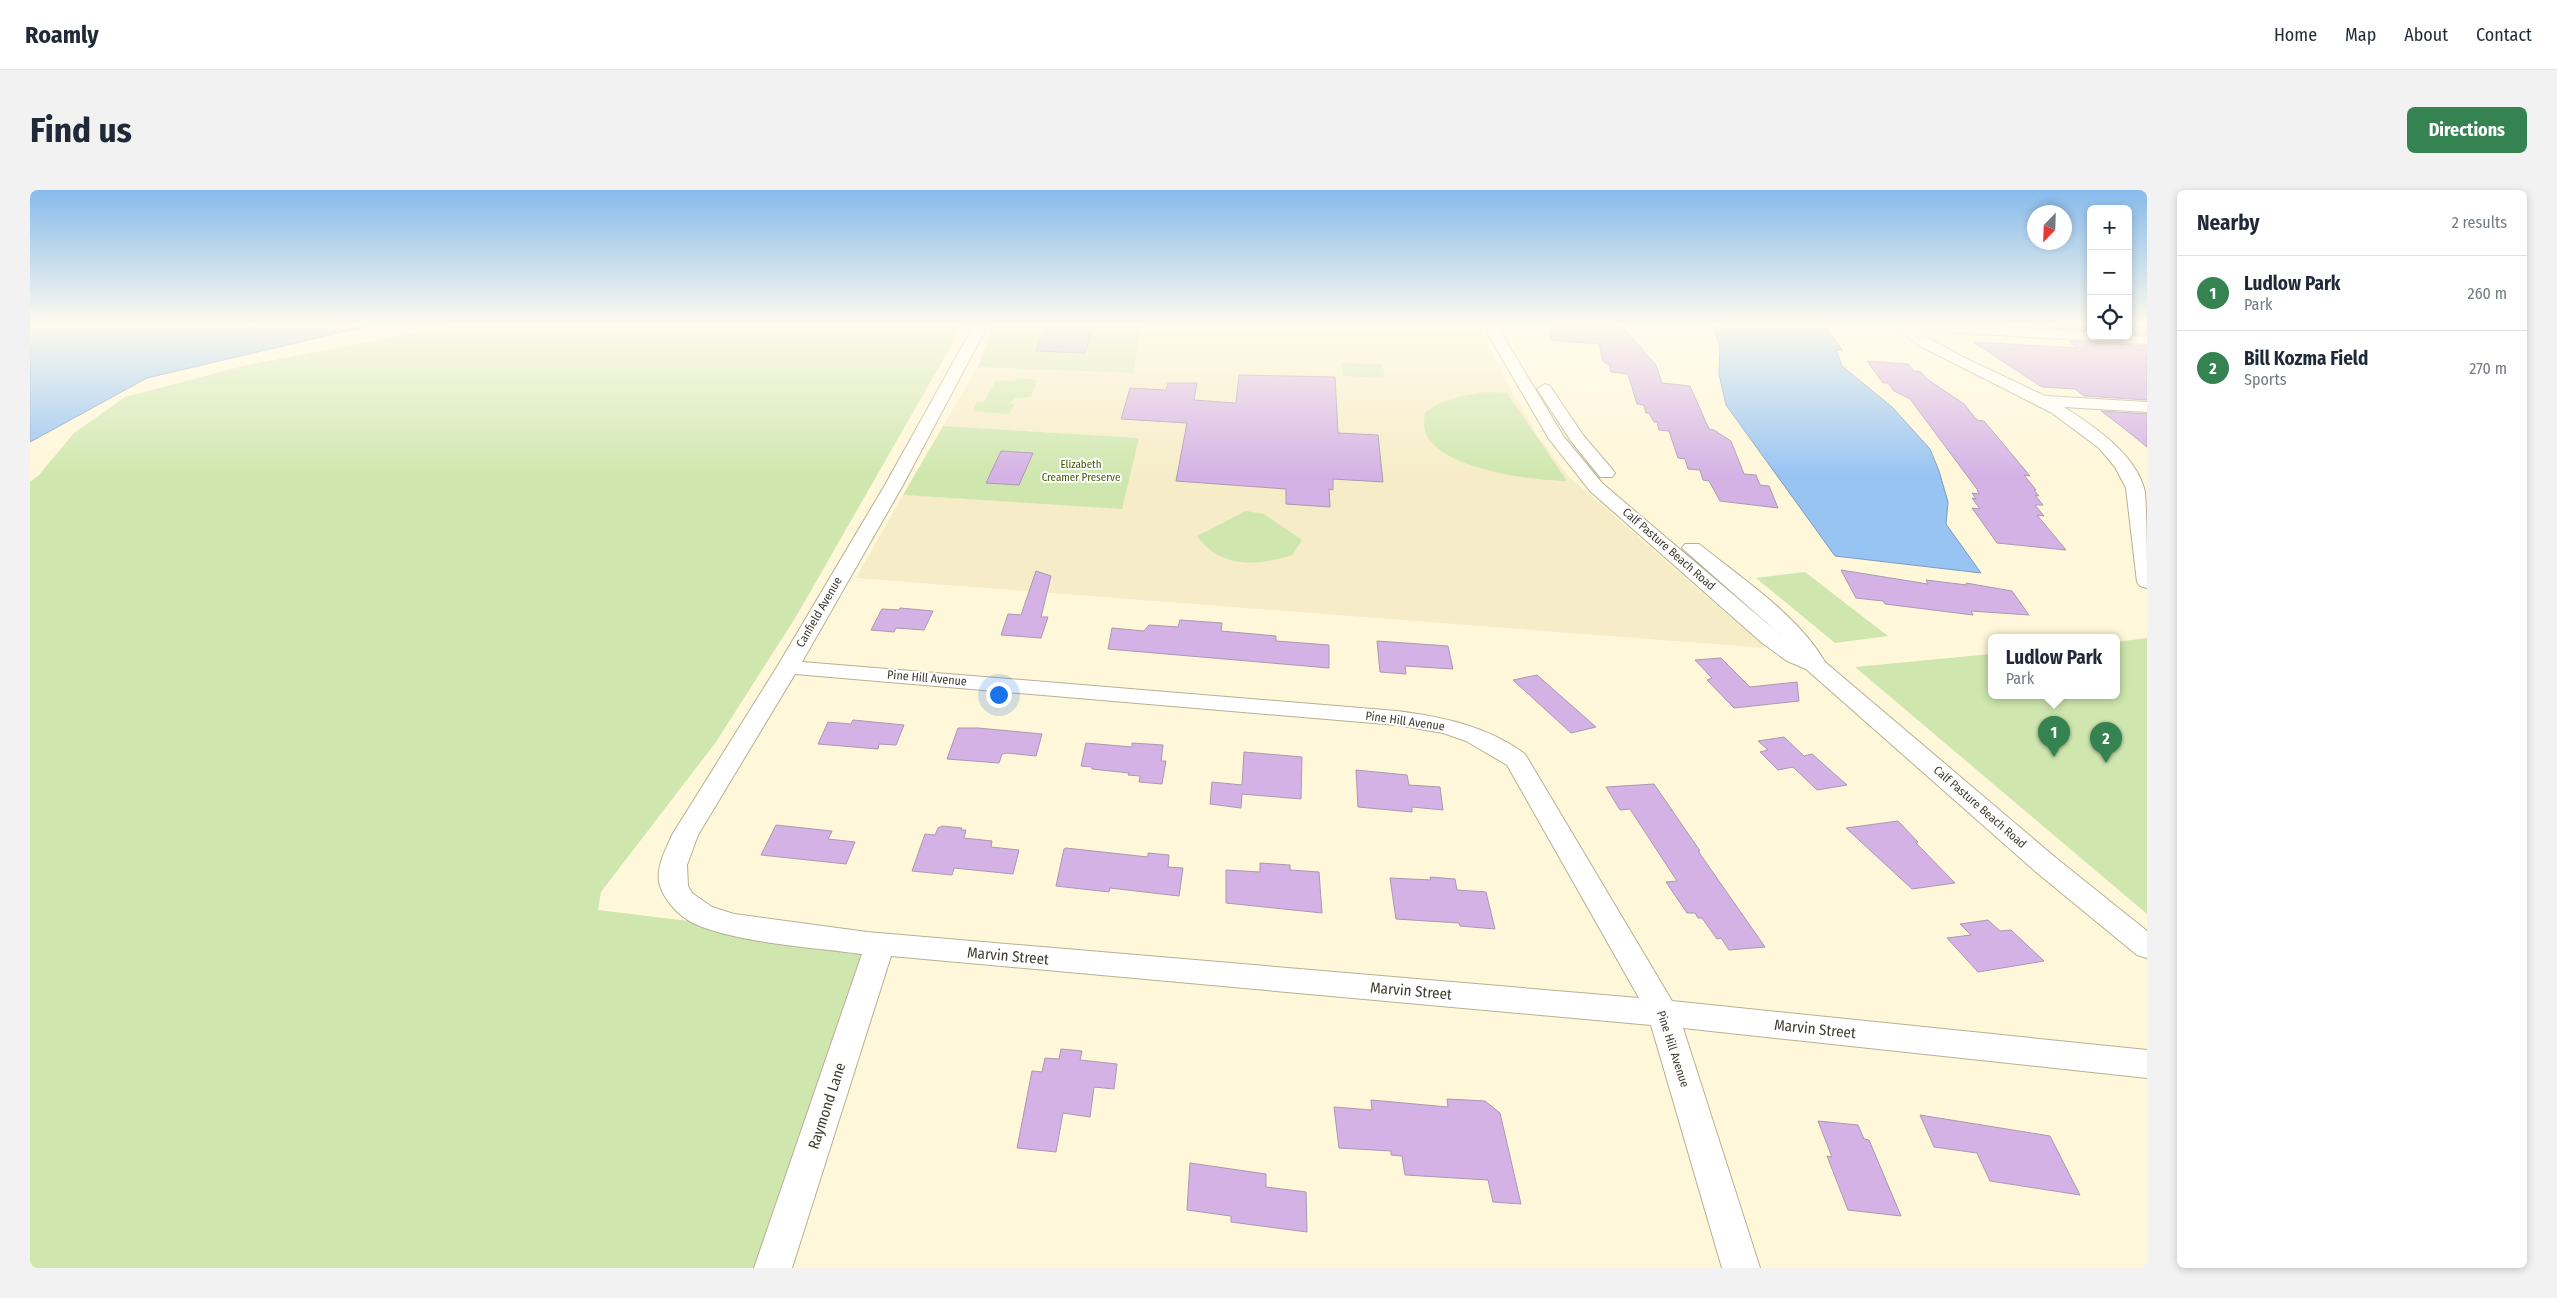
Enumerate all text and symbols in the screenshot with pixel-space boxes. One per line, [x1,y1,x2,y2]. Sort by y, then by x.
text: Roamly [25,21,99,49]
text: Home [2274,24,2317,46]
text: Map [2345,24,2376,46]
text: About [2404,24,2448,46]
text: Contact [2476,24,2532,46]
button: Directions [2407,107,2527,153]
text: Find us [30,109,132,151]
north arrow [2027,205,2072,250]
map controls [2087,205,2132,340]
button: + [2087,205,2132,250]
text: Nearby [2197,210,2259,236]
text: 2 results [2452,213,2507,232]
button: − [2087,250,2132,295]
text: Ludlow Park [2244,272,2341,295]
text: 1 [2210,284,2216,303]
text: 260 m [2468,284,2507,303]
button: locate [2087,295,2132,340]
text: Park [2244,295,2272,314]
text: Bill Kozma Field [2244,347,2368,370]
text: 2 [2209,359,2217,378]
text: 270 m [2469,359,2507,378]
text: Sports [2244,370,2287,389]
park label: Elizabeth Creamer Preserve [1042,458,1120,484]
street label: Calf Pasture Beach Road [1620,505,1718,593]
street label: Canfield Avenue [793,574,845,650]
popup [1988,634,2120,699]
text: Ludlow Park [2006,646,2102,669]
street label: Pine Hill Avenue [887,668,967,688]
text: Park [2006,669,2034,688]
your location [986,682,1012,708]
street label: Pine Hill Avenue [1364,709,1446,734]
pin: 1 [2038,716,2070,757]
pin: 2 [2090,722,2122,763]
street label: Calf Pasture Beach Road [1931,763,2029,851]
street label: Marvin Street [966,943,1050,969]
street label: Marvin Street [1369,978,1453,1004]
street label: Pine Hill Avenue [1654,1009,1692,1089]
street label: Marvin Street [1773,1016,1857,1042]
street label: Raymond Lane [805,1060,849,1152]

